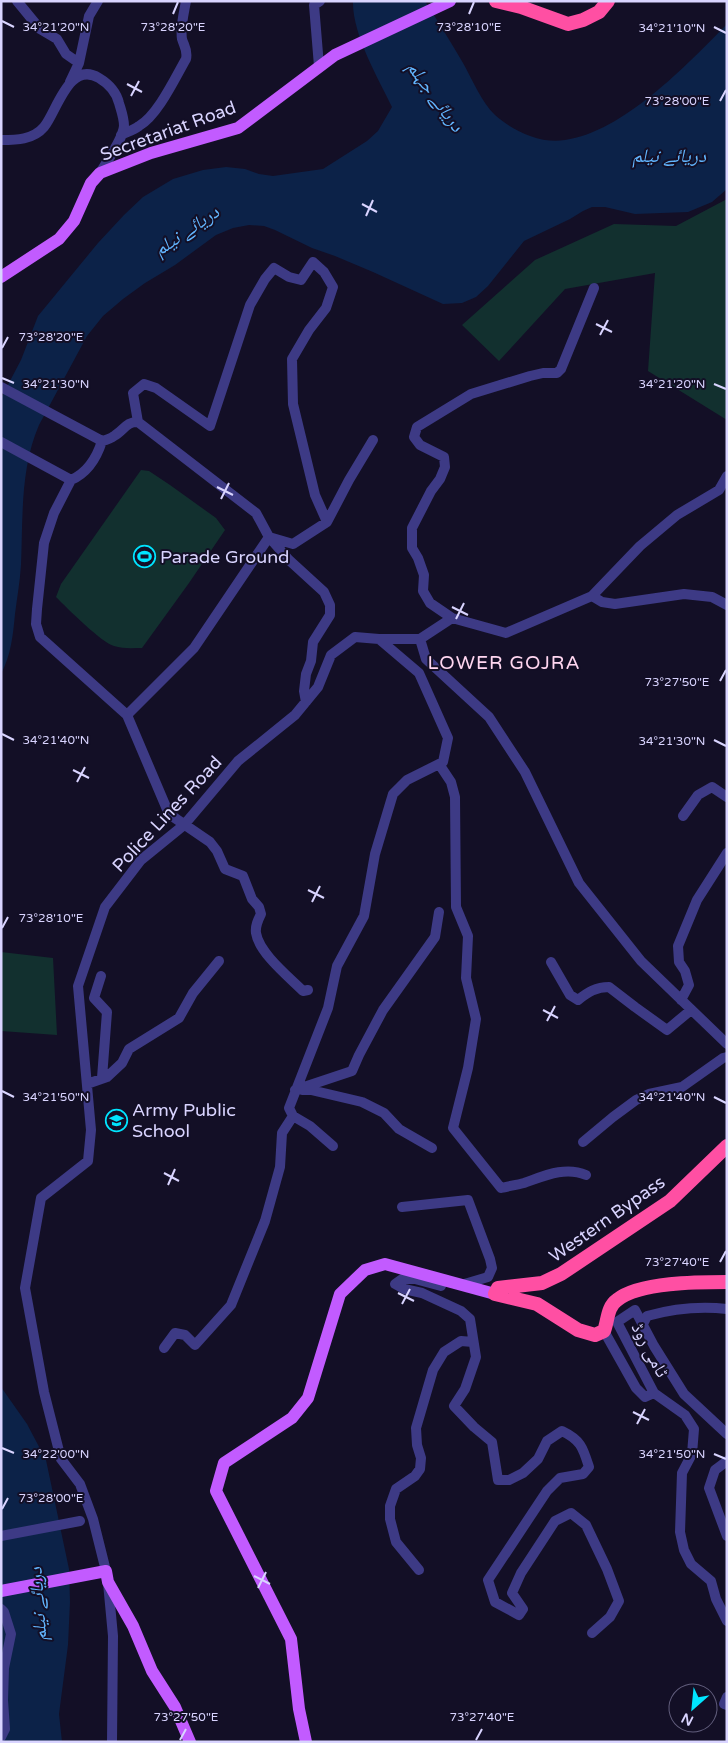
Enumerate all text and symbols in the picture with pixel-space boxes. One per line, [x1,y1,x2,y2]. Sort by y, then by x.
text: 34°21'20"N [23,20,90,34]
text: 73°28'20"E [140,20,206,34]
text: 73°28'10"E [436,20,502,34]
text: 34°21'10"N [639,21,706,35]
water label: دریائے جہلم [401,57,468,137]
text: 73°28'00"E [644,94,710,108]
street label: Secretariat Road [97,96,239,166]
water label: دریائے نیلم [632,145,706,168]
water label: دریائے نیلم [150,201,224,261]
text: 73°28'20"E [18,330,84,344]
text: 34°21'30"N [23,377,90,391]
text: 34°21'20"N [639,377,706,391]
sports icon: Parade Ground [132,545,156,569]
place label: Parade Ground [160,546,289,568]
district label: LOWER GOJRA [427,652,581,674]
text: 73°27'50"E [644,675,710,689]
text: 34°21'40"N [23,733,90,747]
text: 34°21'30"N [639,734,706,748]
street label: Police Lines Road [108,751,226,877]
text: 73°28'10"E [18,911,84,925]
text: 34°21'50"N [23,1090,90,1104]
text: 34°21'40"N [639,1090,706,1104]
place label: Army Public School [132,1099,236,1142]
school or university icon: Army Public School [104,1108,128,1132]
street label: Western Bypass [545,1171,669,1267]
text: 73°27'40"E [644,1255,710,1269]
street label: ٹامی روڈ [626,1319,674,1381]
text: 34°22'00"N [23,1447,90,1461]
text: 34°21'50"N [639,1447,706,1461]
text: 73°28'00"E [18,1491,84,1505]
water label: دریائے نیلم [24,1566,53,1642]
north arrow [668,1683,718,1733]
text: N [678,1709,696,1729]
text: 73°27'50"E [153,1710,219,1724]
text: 73°27'40"E [449,1710,515,1724]

